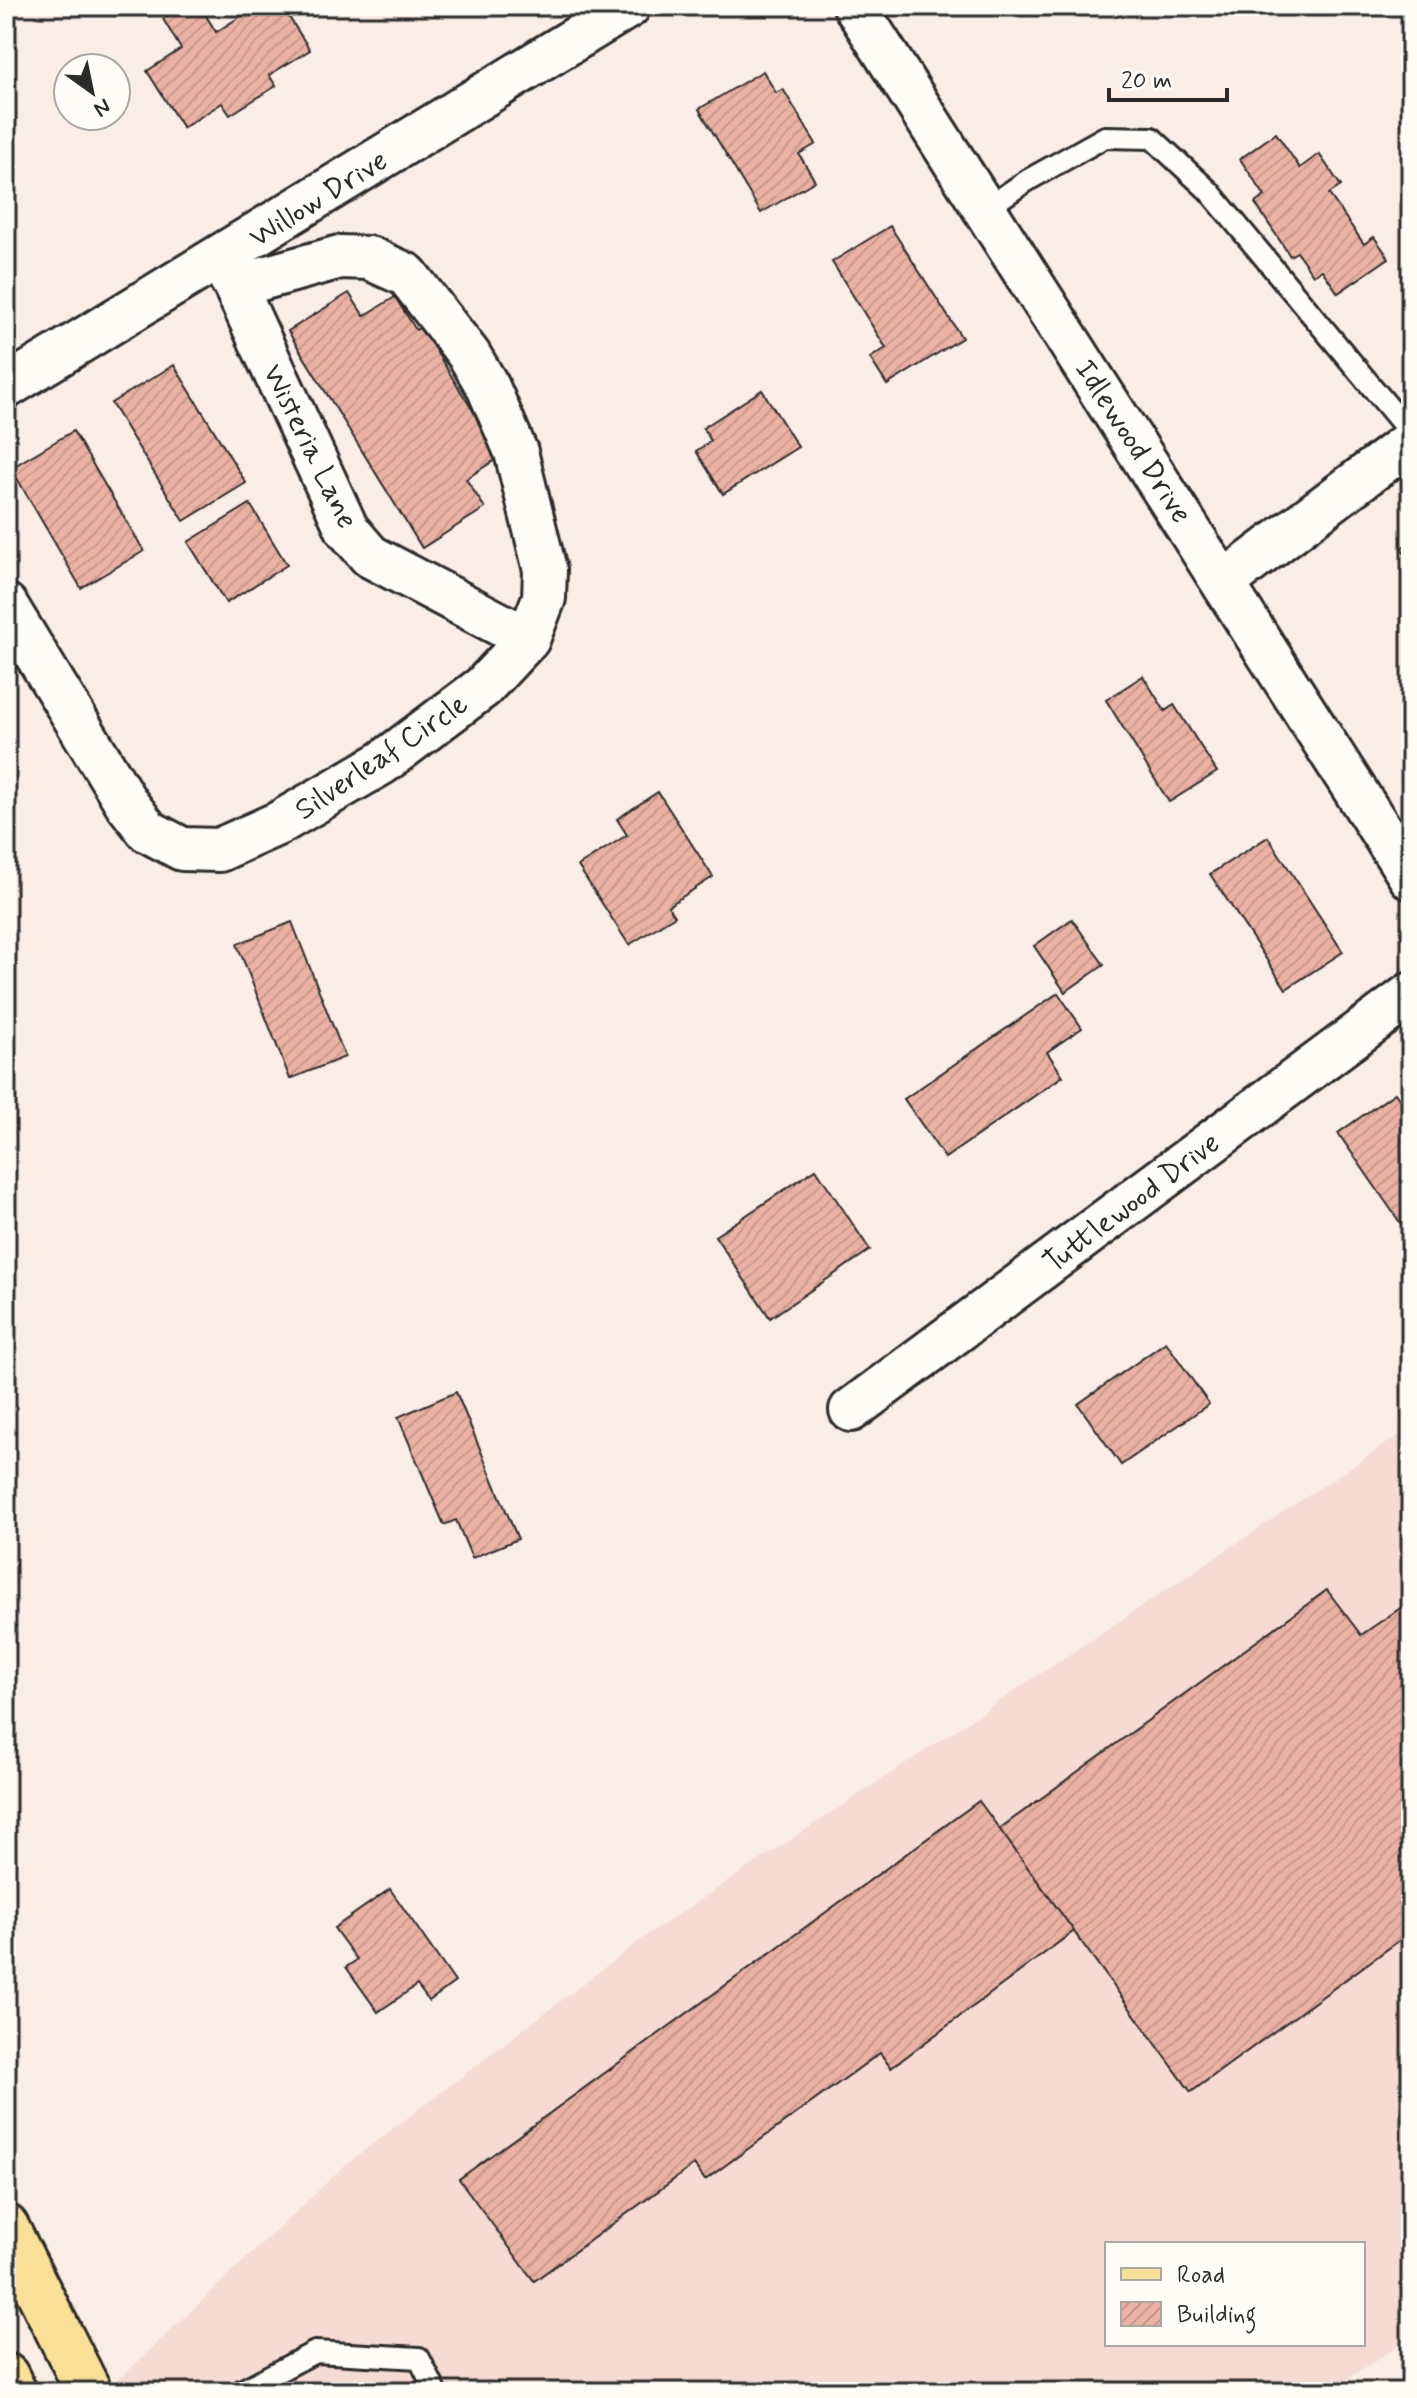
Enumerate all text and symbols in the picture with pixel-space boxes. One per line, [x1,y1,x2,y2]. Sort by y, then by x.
north arrow [52,52,132,132]
scale bar [1109,52,1227,102]
text: 20 m [1121,66,1172,97]
text: N [88,91,116,123]
street label: Willow Drive [242,141,395,257]
street label: Idlewood Drive [1065,352,1200,531]
street label: Wisteria Lane [253,358,366,535]
street label: Silverleaf Circle [288,685,476,830]
street label: Tuttlewood Drive [1036,1124,1228,1282]
legend [1105,2242,1365,2346]
text: Road [1177,2260,1225,2291]
text: Building [1177,2300,1257,2334]

